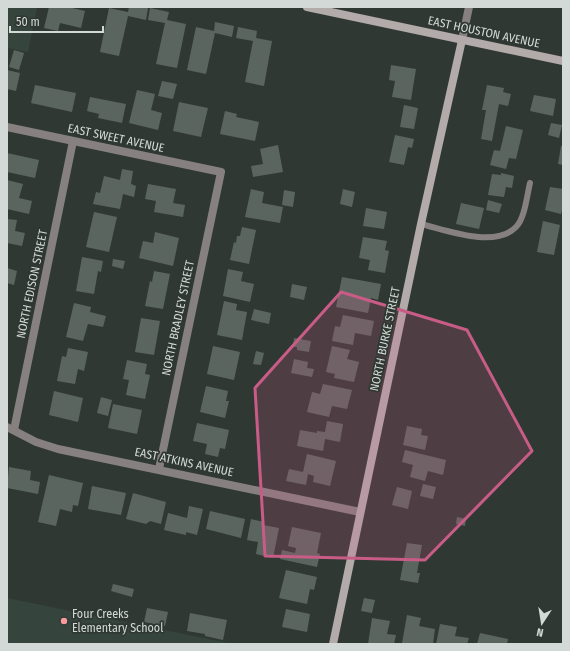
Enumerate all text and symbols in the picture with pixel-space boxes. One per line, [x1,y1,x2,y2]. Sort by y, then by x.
scale bar [10,8,103,34]
street label: EAST HOUSTON AVENUE [427,13,542,51]
text: 50 m [16,15,40,29]
street label: EAST SWEET AVENUE [66,121,166,155]
street label: NORTH EDISON STREET [14,228,50,340]
street label: NORTH BRADLEY STREET [159,259,197,377]
street label: NORTH BURKE STREET [367,285,403,392]
street label: EAST ATKINS AVENUE [133,445,235,479]
north arrow [522,603,562,643]
place label: Four Creeks Elementary School [72,607,163,635]
marker: Four Creeks Elementary School [59,616,69,626]
text: N [535,625,545,639]

